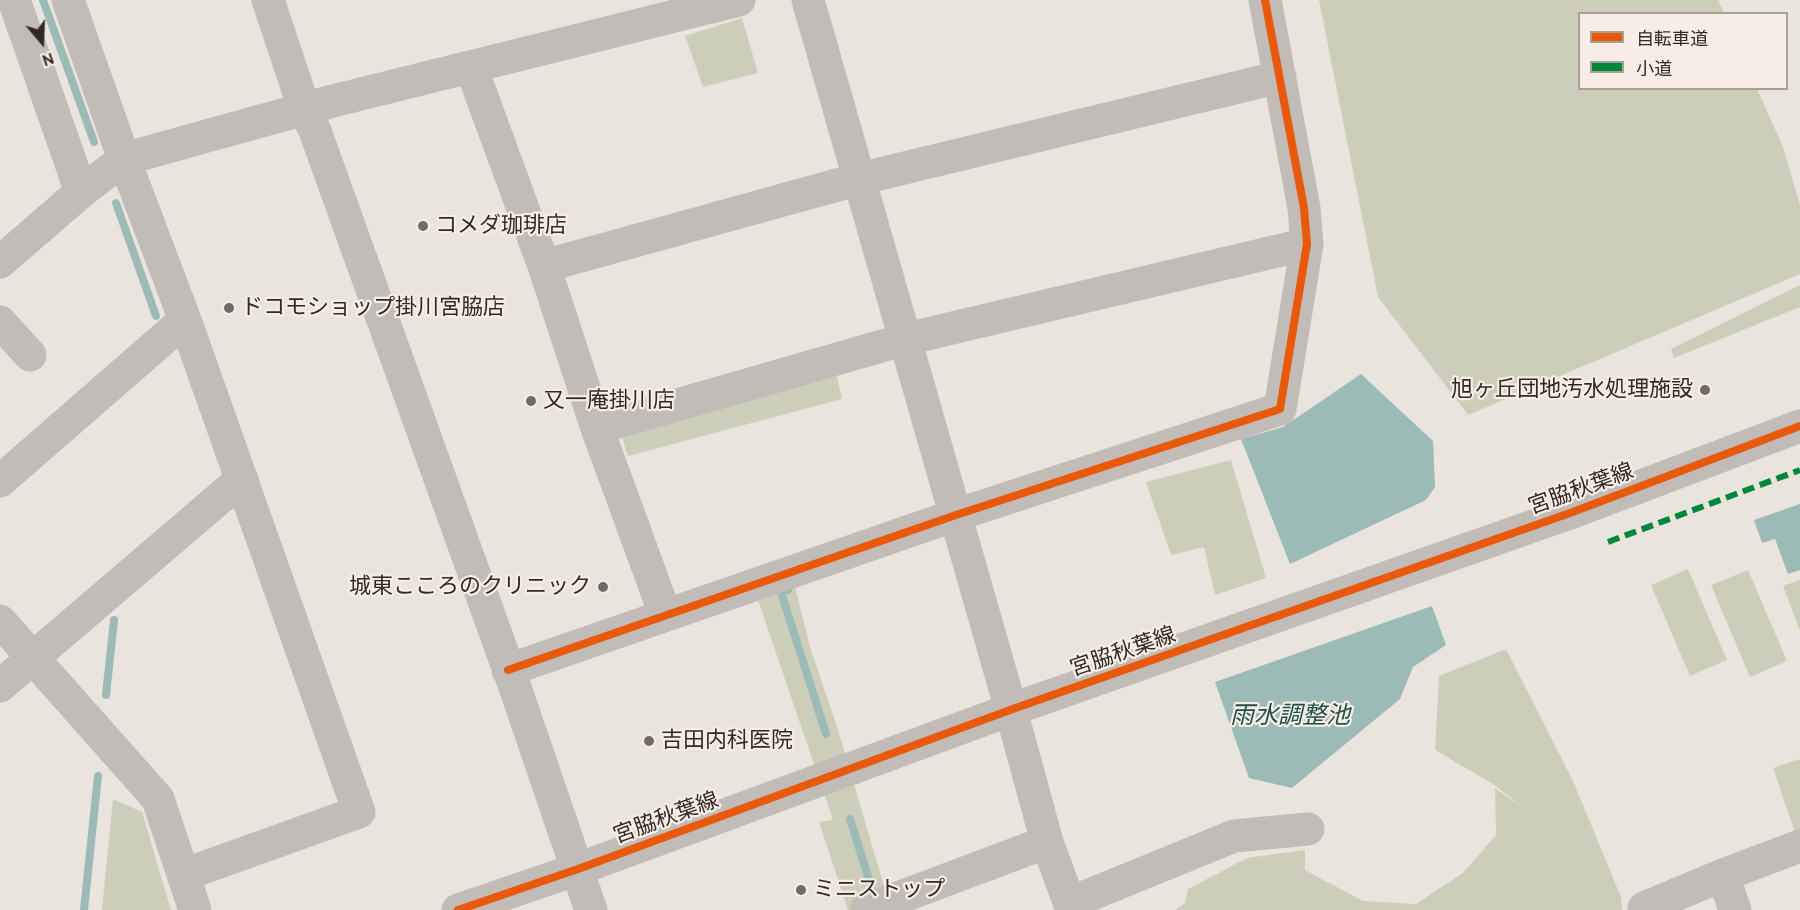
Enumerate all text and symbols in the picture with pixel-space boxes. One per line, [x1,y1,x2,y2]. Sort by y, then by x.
north arrow [12,12,72,72]
legend [1578,12,1788,90]
text: 自転車道 [1636,28,1708,50]
text: N [40,49,56,70]
text: 小道 [1636,58,1672,80]
place label: コメダ珈琲店 [435,213,567,239]
marker: コメダ珈琲店 [416,219,430,233]
place label: ドコモショップ掛川宮脇店 [241,295,505,321]
marker: ドコモショップ掛川宮脇店 [222,301,236,315]
place label: 旭ヶ丘団地汚水処理施設 [1451,377,1693,403]
marker: 旭ヶ丘団地汚水処理施設 [1698,383,1712,397]
place label: 又一庵掛川店 [543,388,675,414]
marker: 又一庵掛川店 [524,394,538,408]
street label: 宮脇秋葉線 [1525,458,1637,520]
place label: 城東こころのクリニック [349,574,591,600]
marker: 城東こころのクリニック [596,580,610,594]
street label: 宮脇秋葉線 [1067,622,1179,682]
water label: 雨水調整池 [1230,702,1350,730]
place label: 吉田内科医院 [661,728,793,754]
marker: 吉田内科医院 [642,734,656,748]
street label: 宮脇秋葉線 [610,787,722,849]
place label: ミニストップ [813,877,945,903]
marker: ミニストップ [794,883,808,897]

